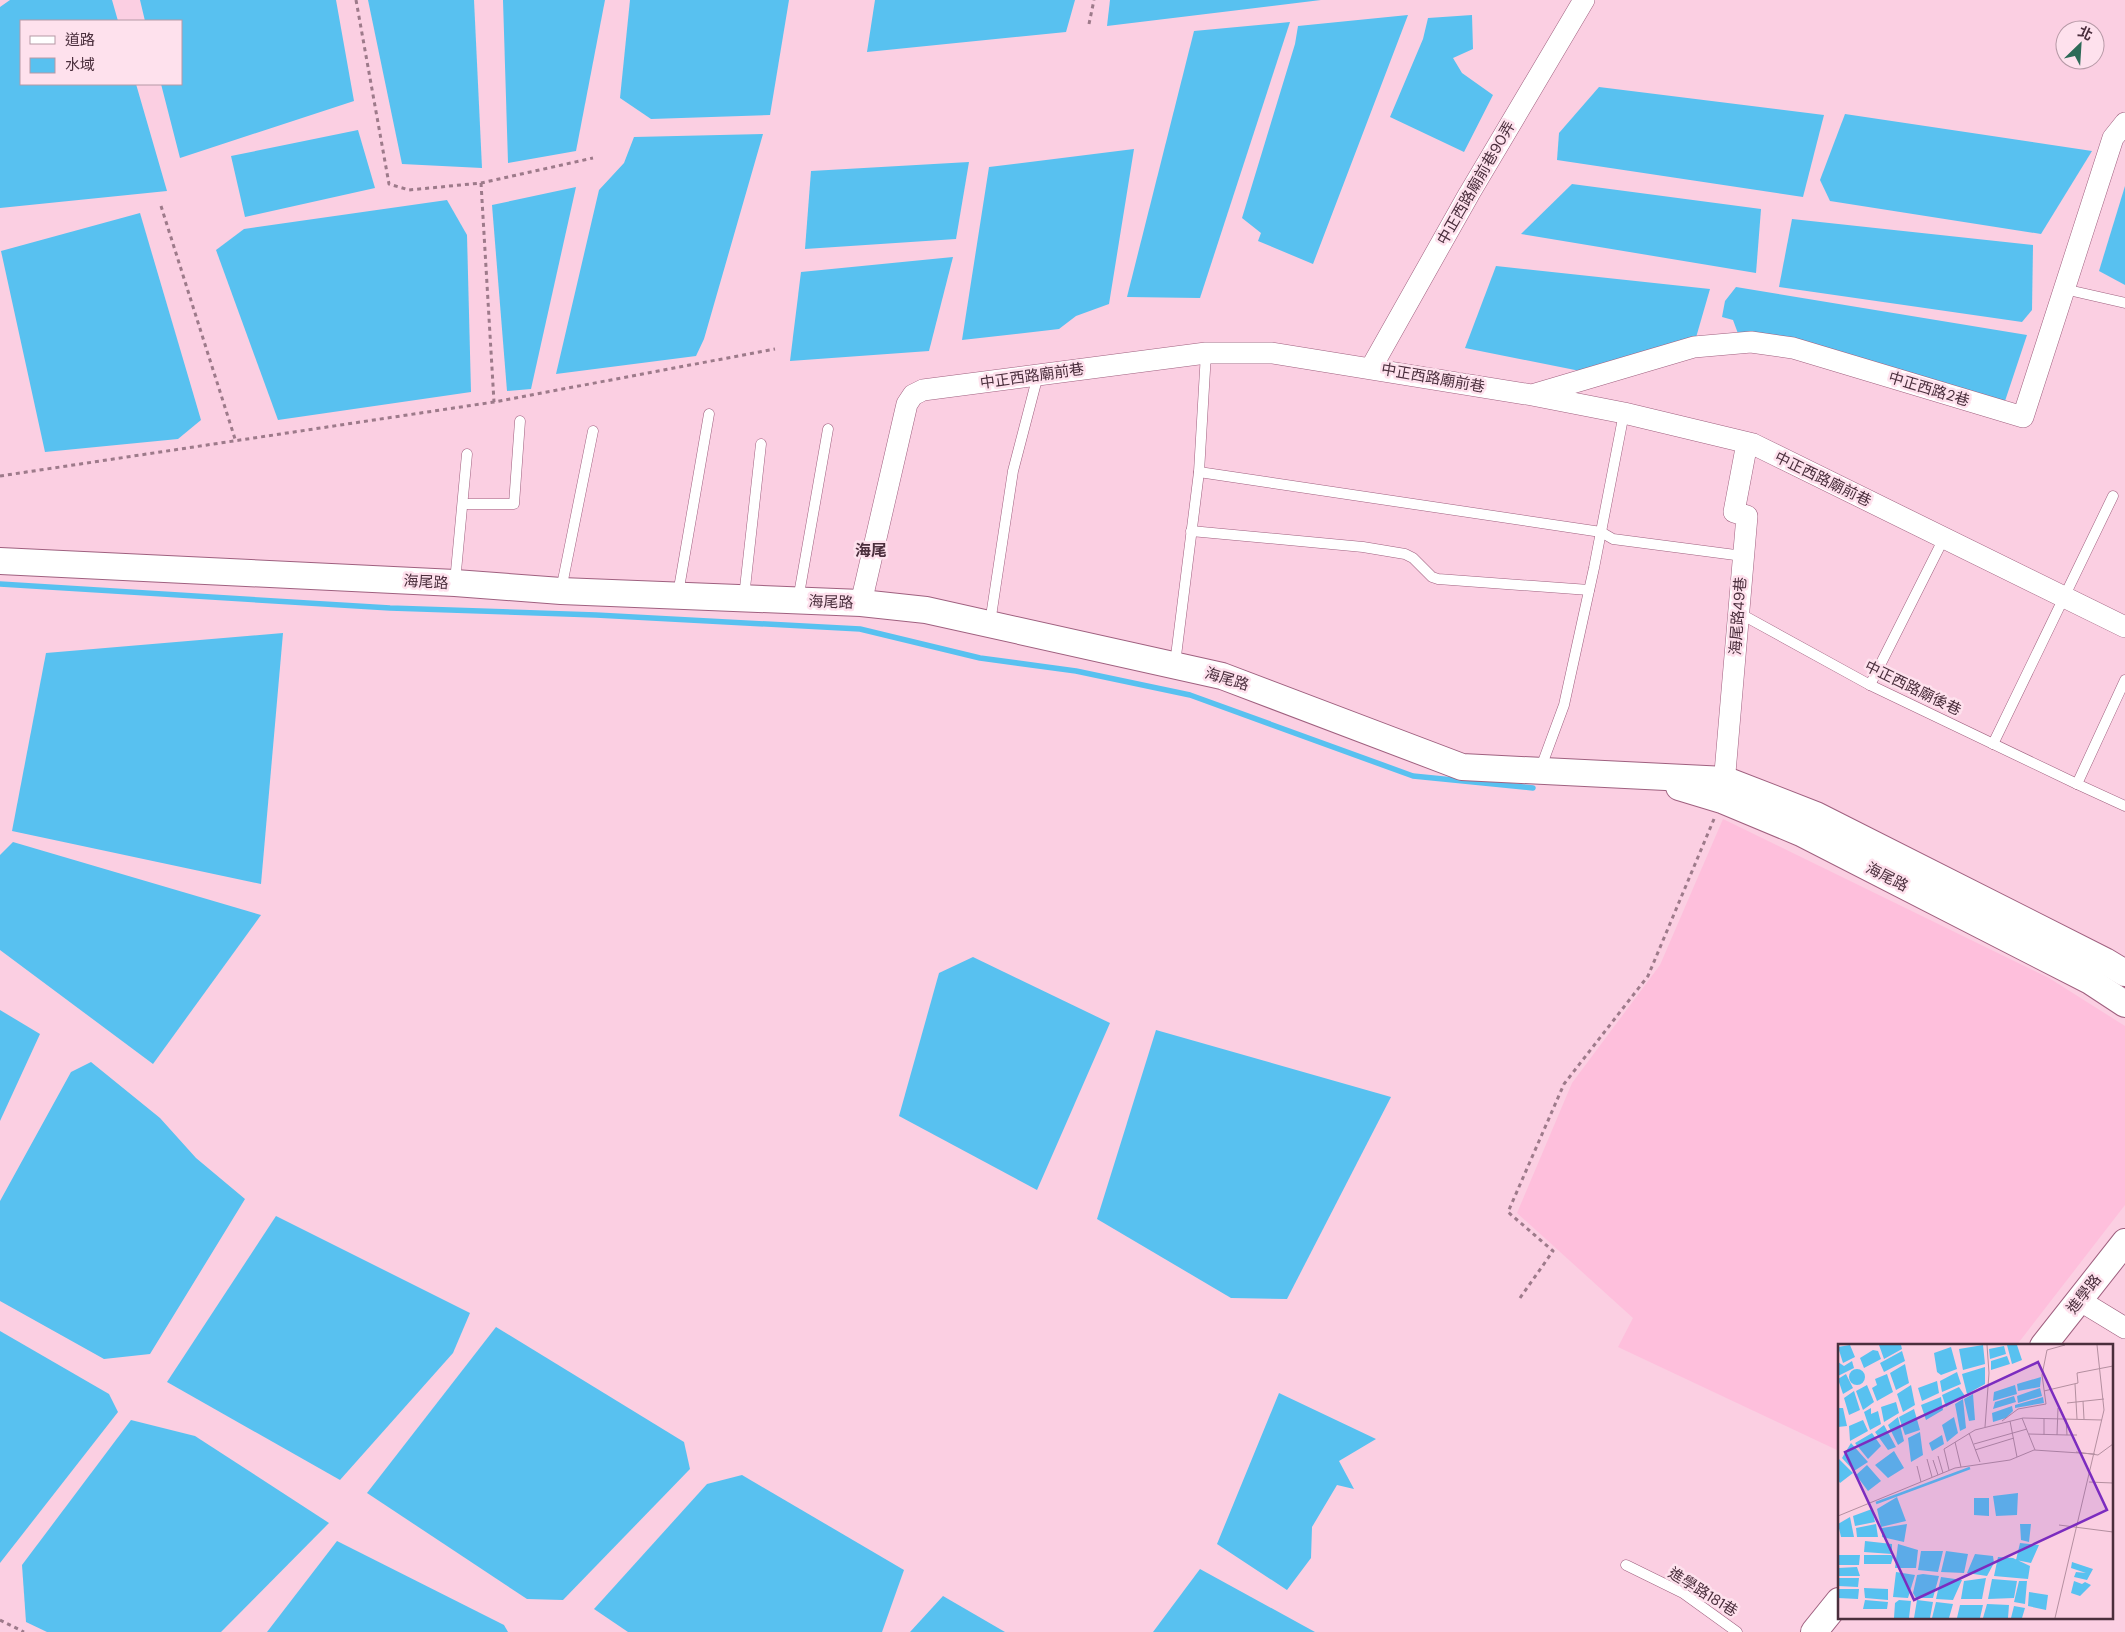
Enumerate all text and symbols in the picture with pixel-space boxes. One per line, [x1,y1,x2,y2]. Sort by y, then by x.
legend [20,20,182,85]
north arrow [2055,20,2105,70]
text: 北 [2075,22,2096,44]
text: 道路 [65,30,95,50]
text: 水域 [65,55,95,75]
street label: 中正西路廟前巷90弄 [1432,118,1520,248]
street label: 中正西路廟前巷 [979,359,1085,393]
street label: 中正西路廟前巷 [1380,359,1486,397]
street label: 中正西路2巷 [1886,367,1972,411]
street label: 中正西路廟前巷 [1771,447,1875,511]
district label: 海尾 [855,540,887,561]
street label: 海尾路 [403,571,449,593]
street label: 海尾路49巷 [1725,576,1751,656]
street label: 海尾路 [808,591,854,613]
street label: 中正西路廟後巷 [1861,656,1965,720]
street label: 海尾路 [1203,663,1251,695]
street label: 海尾路 [1862,858,1912,896]
street label: 進學路 [2062,1270,2106,1318]
inset map [1838,1344,2112,1620]
street label: 進學路181巷 [1665,1563,1741,1621]

